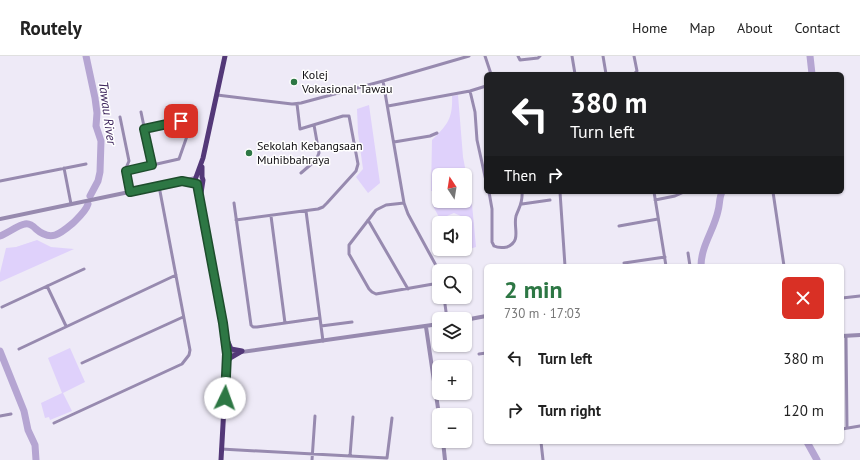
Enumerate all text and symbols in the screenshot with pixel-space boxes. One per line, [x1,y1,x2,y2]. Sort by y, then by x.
text: Routely [20,16,82,40]
text: Home [632,19,667,37]
text: Map [689,19,715,37]
text: About [737,19,773,37]
text: Contact [795,19,840,37]
place label: Kolej Vokasional Tawau [301,67,392,96]
marker: Kolej Vokasional Tawau [289,77,299,87]
water label: Tawau River [95,80,120,146]
text: 380 m [570,84,647,121]
icon: left [504,88,556,140]
pin [164,104,198,138]
icon: arrive [170,110,192,132]
text: Turn left [570,120,635,143]
place label: Sekolah Kebangsaan Muhibbahraya [257,138,363,167]
marker: Sekolah Kebangsaan Muhibbahraya [244,148,254,158]
icon: right [544,164,566,186]
text: Then [504,166,536,185]
north arrow [432,168,472,208]
map controls [432,168,472,448]
button: sound [432,216,472,256]
button: search [432,264,472,304]
text: 2 min [504,274,563,305]
button: close [782,277,824,319]
text: 730 m · 17:03 [504,305,581,322]
button: layers [432,312,472,352]
icon: left [504,347,526,369]
text: Turn left [538,349,592,368]
text: 380 m [783,349,824,368]
button: + [432,360,472,400]
position arrow [204,377,246,419]
icon: right [504,399,526,421]
text: Turn right [538,401,601,420]
text: 120 m [783,401,824,420]
button: − [432,408,472,448]

